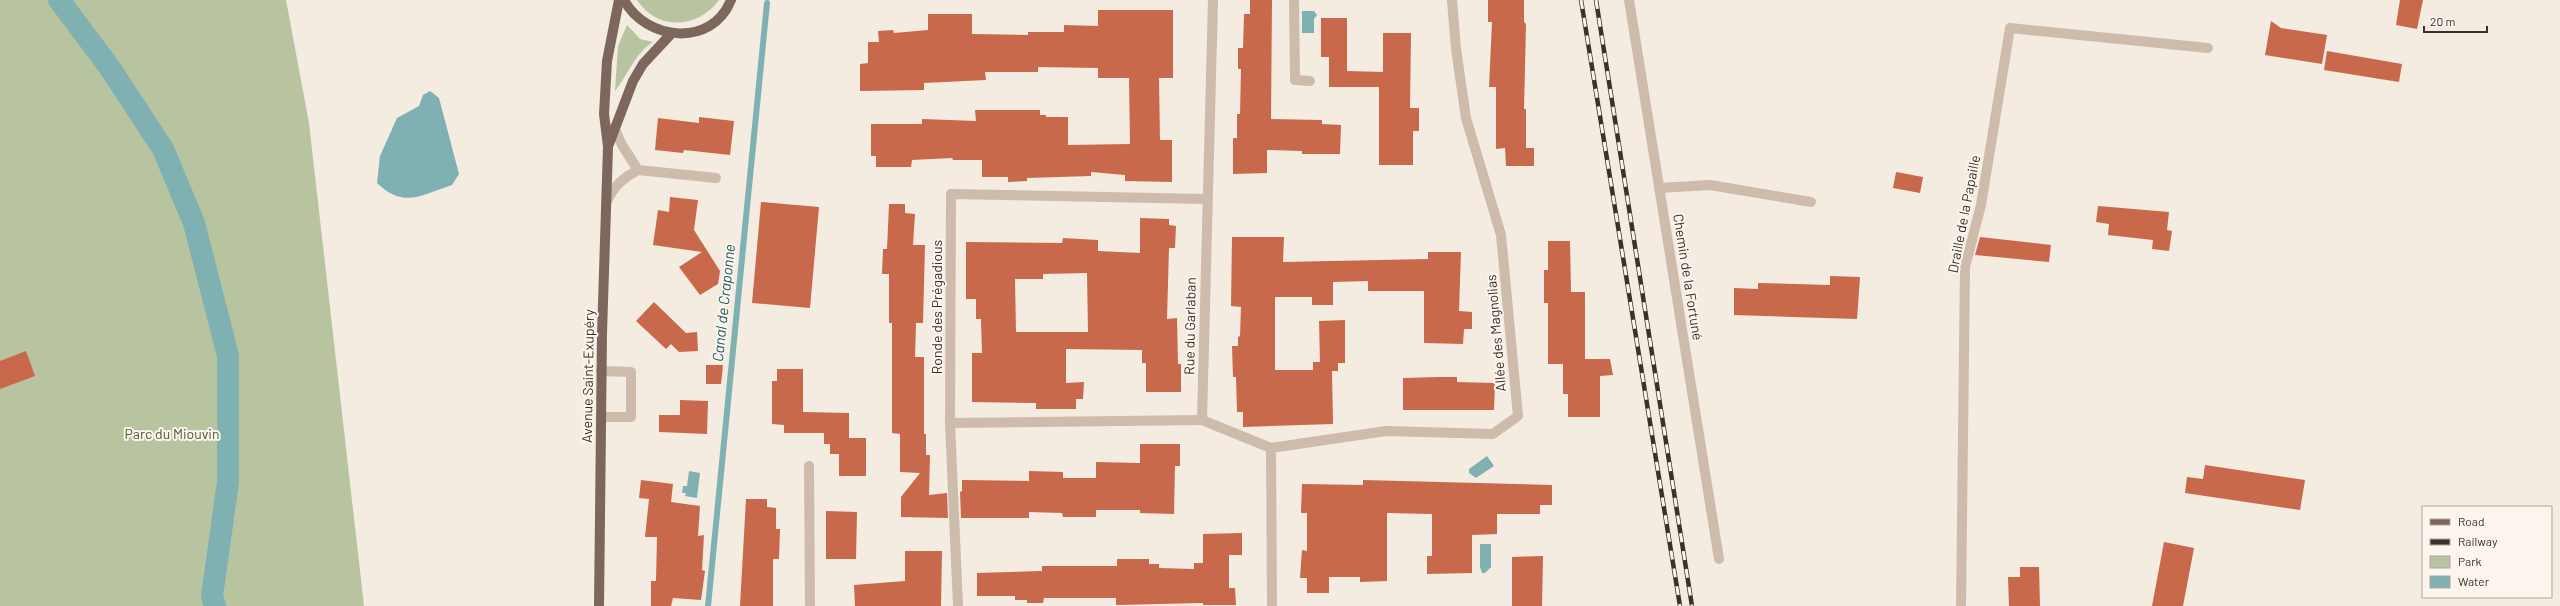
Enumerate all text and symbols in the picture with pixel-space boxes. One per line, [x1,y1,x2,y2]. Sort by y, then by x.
scale bar [2424,8,2487,34]
text: 20 m [2430,14,2456,28]
street label: Draille de la Papaille [1944,153,1983,274]
street label: Chemin de la Fortuné [1670,212,1707,341]
street label: Ronde des Prégadious [928,239,945,374]
water label: Canal de Craponne [708,243,738,363]
street label: Allée des Magnolias [1482,273,1509,392]
street label: Rue du Garlaban [1180,277,1199,375]
street label: Avenue Saint-Exupéry [578,308,597,443]
park label: Parc du Miouvin [125,425,219,442]
legend [2422,506,2552,598]
text: Road [2458,514,2485,528]
text: Railway [2458,534,2498,548]
text: Park [2458,554,2482,568]
text: Water [2458,574,2490,588]

